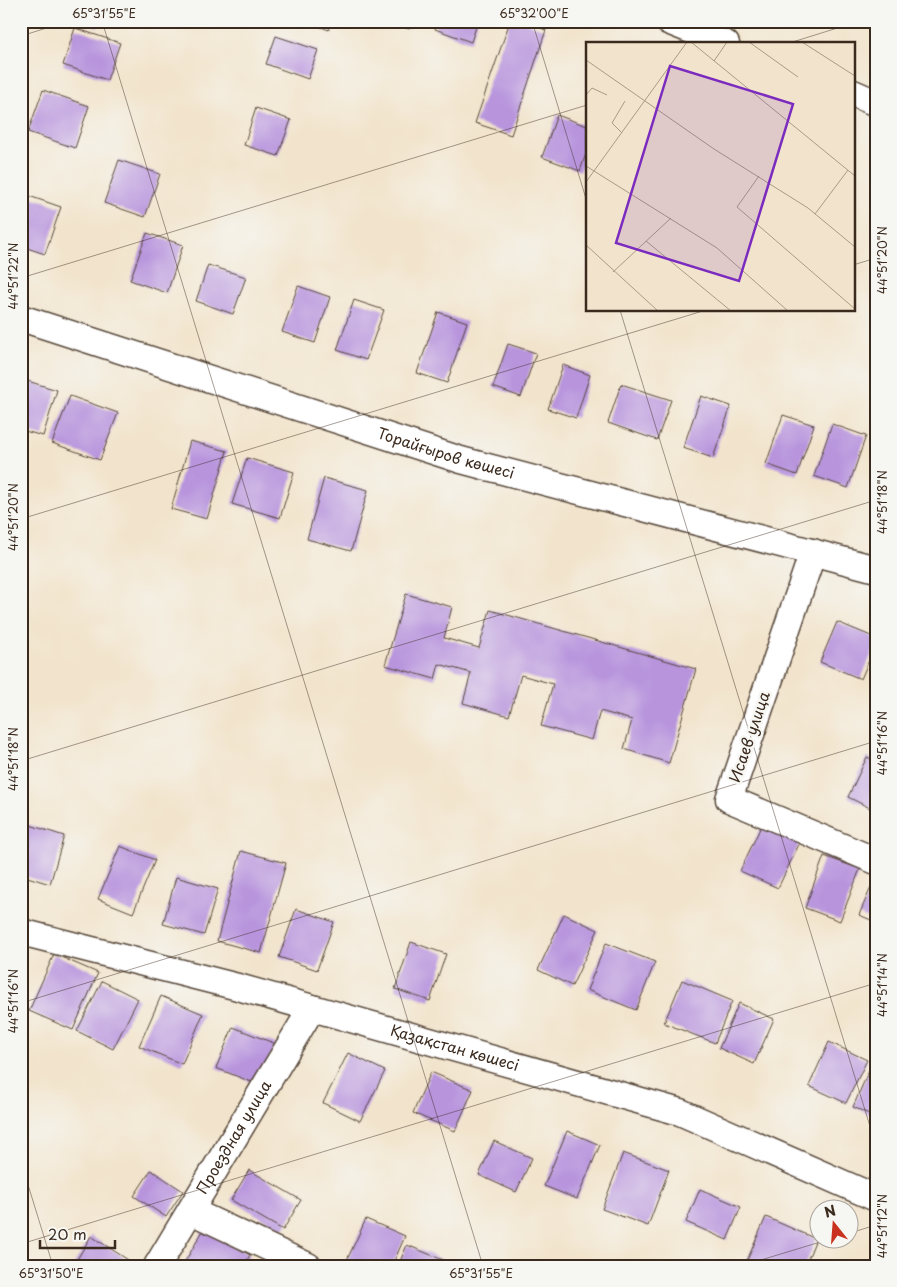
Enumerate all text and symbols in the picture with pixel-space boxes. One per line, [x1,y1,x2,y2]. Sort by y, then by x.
text: 65°31'55"E [72,4,136,22]
text: 65°32'00"E [499,4,569,22]
inset map [586,42,854,311]
text: 44°51'20"N [873,226,891,294]
text: 44°51'22"N [4,243,22,309]
street label: Торайғыров көшесі [375,421,517,484]
text: 44°51'18"N [873,470,891,534]
text: 44°51'20"N [4,483,22,551]
street label: Исаев улица [722,687,775,785]
text: 44°51'16"N [873,711,891,775]
text: 44°51'18"N [4,727,22,791]
text: 44°51'14"N [873,953,891,1017]
text: 44°51'16"N [4,969,22,1033]
street label: Қазақстан көшесі [388,1018,522,1076]
street label: Проездная улица [190,1075,276,1198]
text: 44°51'12"N [873,1194,891,1258]
text: N [822,1199,838,1223]
north arrow [810,1200,860,1250]
scale bar [40,1217,115,1249]
text: 20 m [48,1222,87,1245]
text: 65°31'50"E [19,1264,83,1282]
text: 65°31'55"E [449,1264,513,1282]

